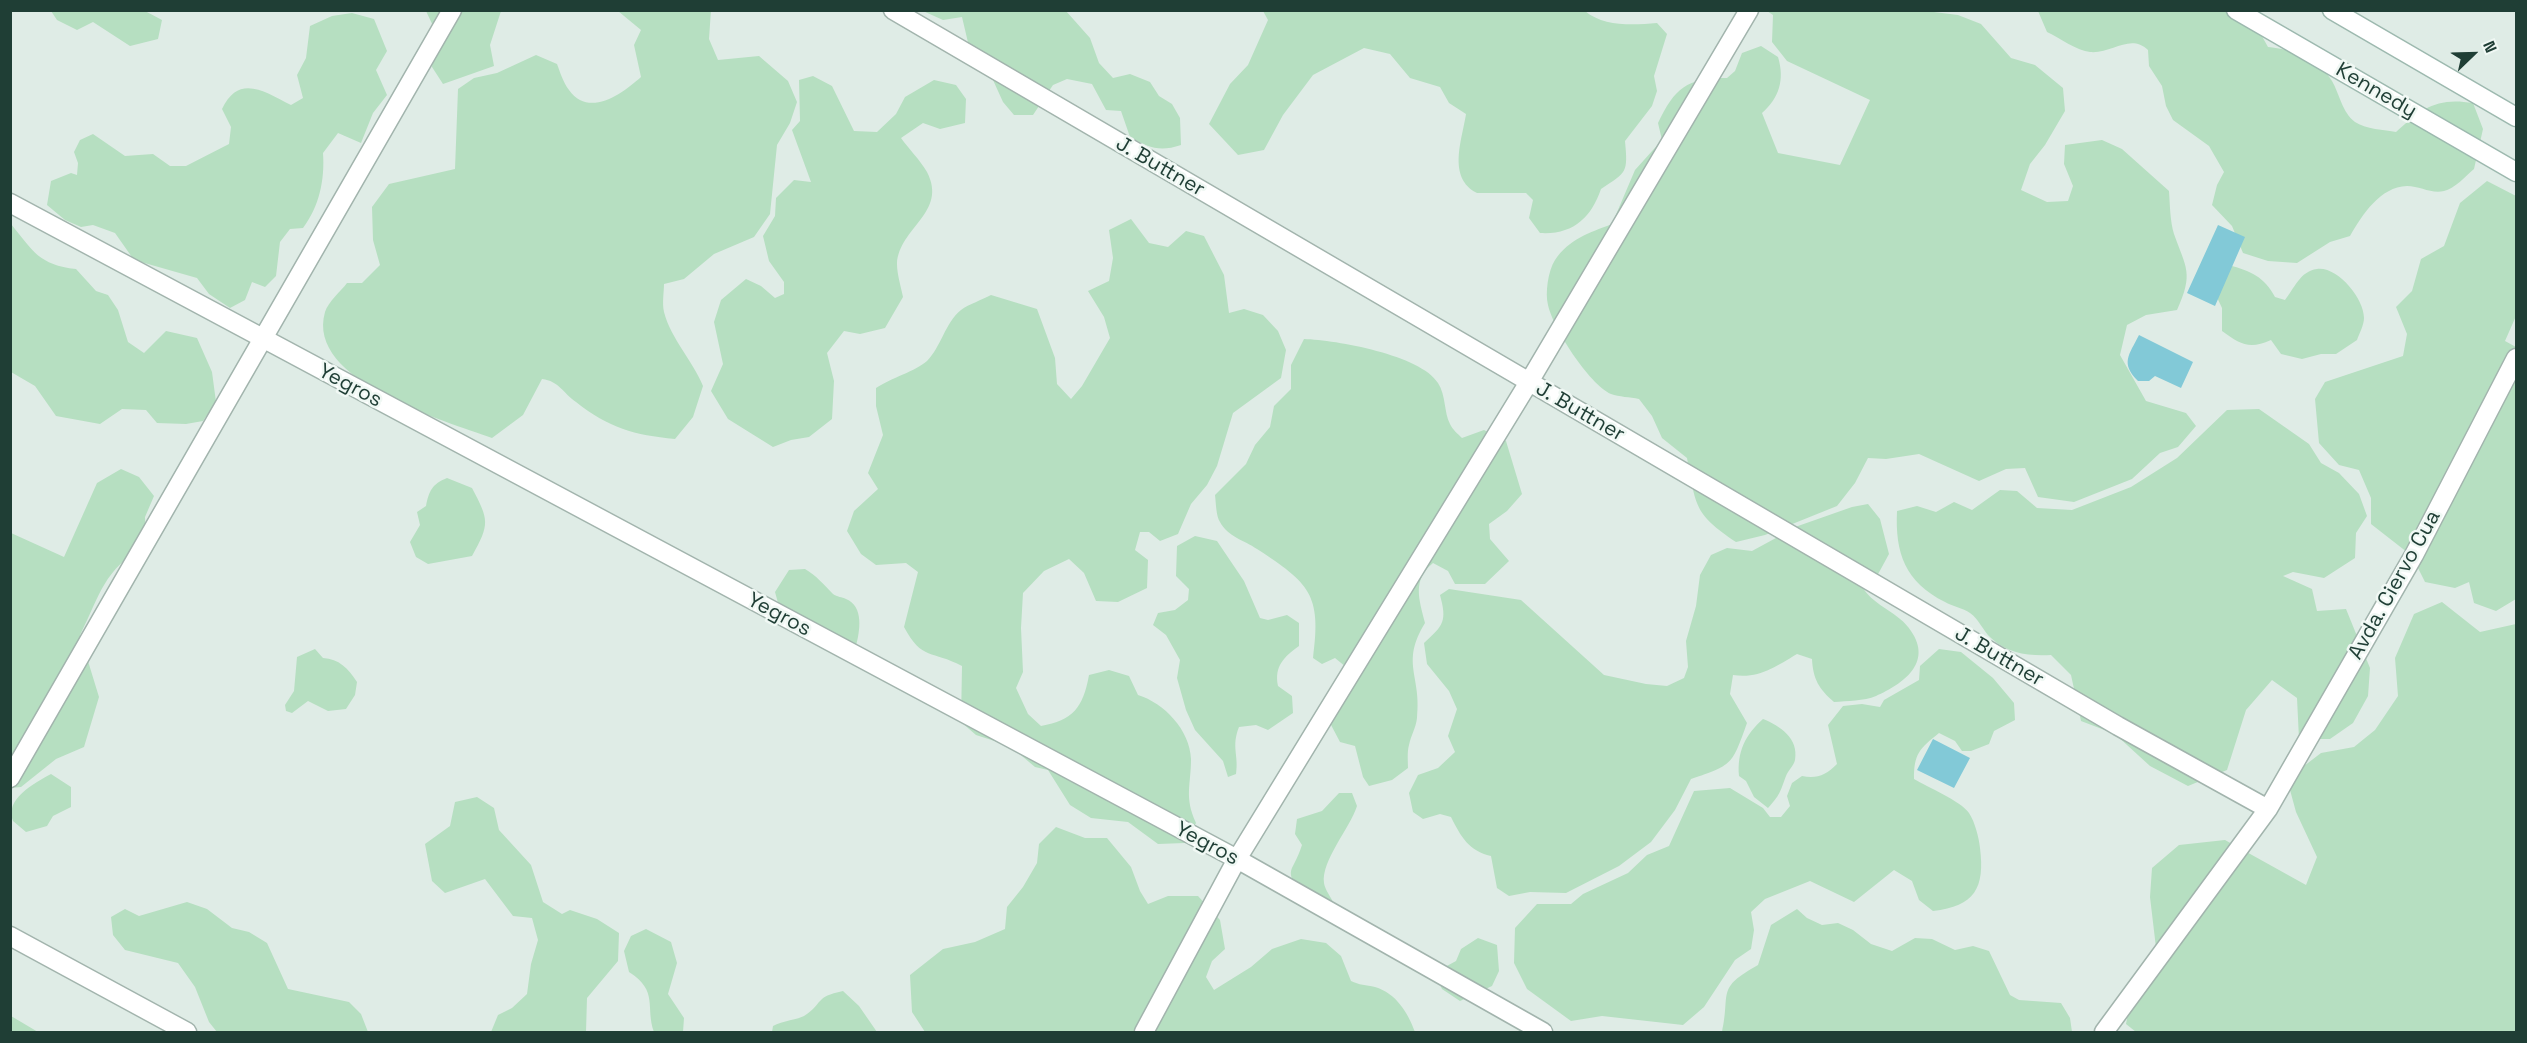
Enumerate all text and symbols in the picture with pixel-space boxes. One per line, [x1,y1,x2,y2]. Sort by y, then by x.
north arrow [2443,24,2503,84]
text: N [2478,38,2502,56]
street label: Kennedy [2331,58,2421,124]
street label: J. Buttner [1111,131,1209,203]
street label: Yegros [314,359,386,413]
street label: J. Buttner [1531,376,1629,448]
street label: Avda. Ciervo Cua [2344,506,2446,664]
street label: Yegros [743,588,815,642]
street label: J. Buttner [1950,621,2048,693]
street label: Yegros [1171,817,1243,871]

